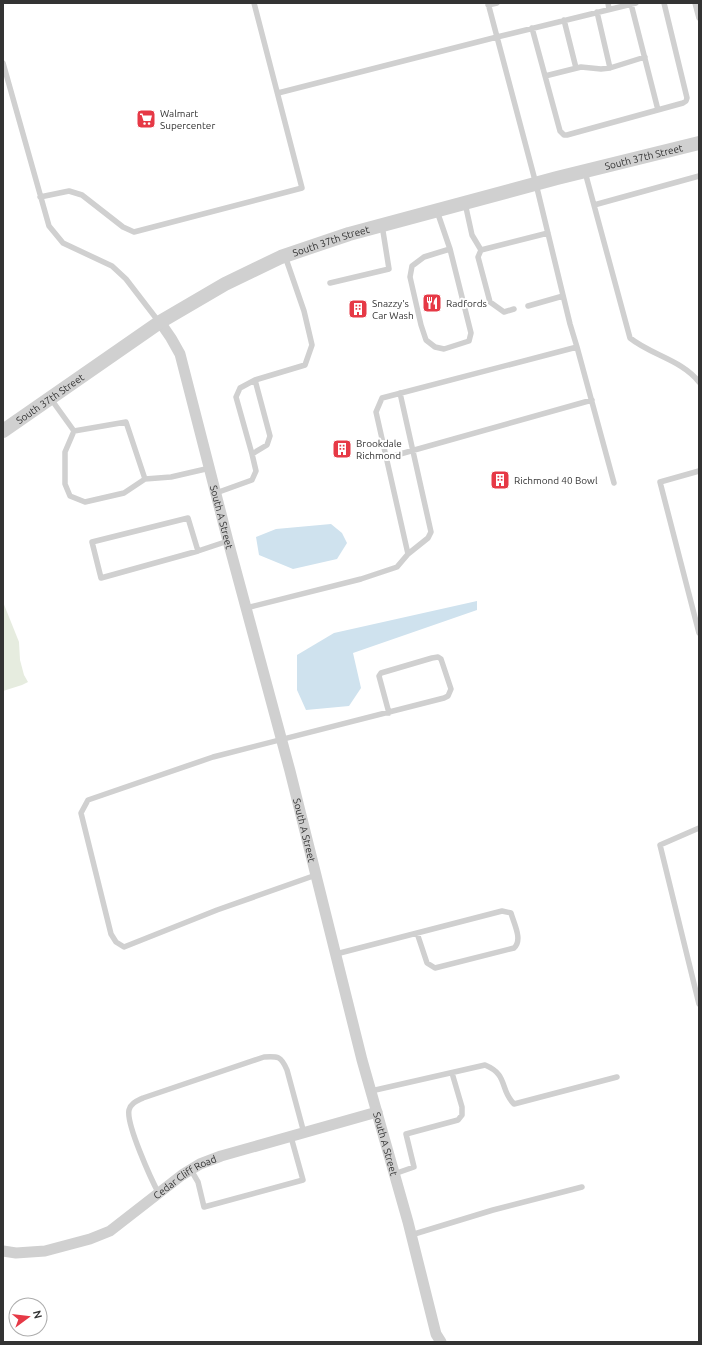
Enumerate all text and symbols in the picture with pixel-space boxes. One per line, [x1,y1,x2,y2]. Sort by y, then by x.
supermarket icon: Walmart Supercenter [135,108,157,130]
place label: Walmart Supercenter [160,108,215,131]
street label: South 37th Street [604,142,684,172]
street label: South 37th Street [291,224,371,259]
restaurant icon: Radfords [421,292,443,314]
building icon: Snazzy's Car Wash [347,298,369,320]
place label: Snazzy's Car Wash [372,298,414,321]
place label: Radfords [446,298,487,309]
street label: South 37th Street [14,372,86,426]
building icon: Brookdale Richmond [331,438,353,460]
place label: Brookdale Richmond [356,438,402,461]
building icon: Richmond 40 Bowl [489,469,511,491]
place label: Richmond 40 Bowl [514,475,598,486]
street label: South A Street [208,484,235,550]
street label: South A Street [291,797,318,863]
street label: South A Street [371,1111,400,1177]
street label: Cedar Cliff Road [151,1153,218,1201]
north arrow [8,1297,48,1337]
text: N [31,1309,45,1320]

